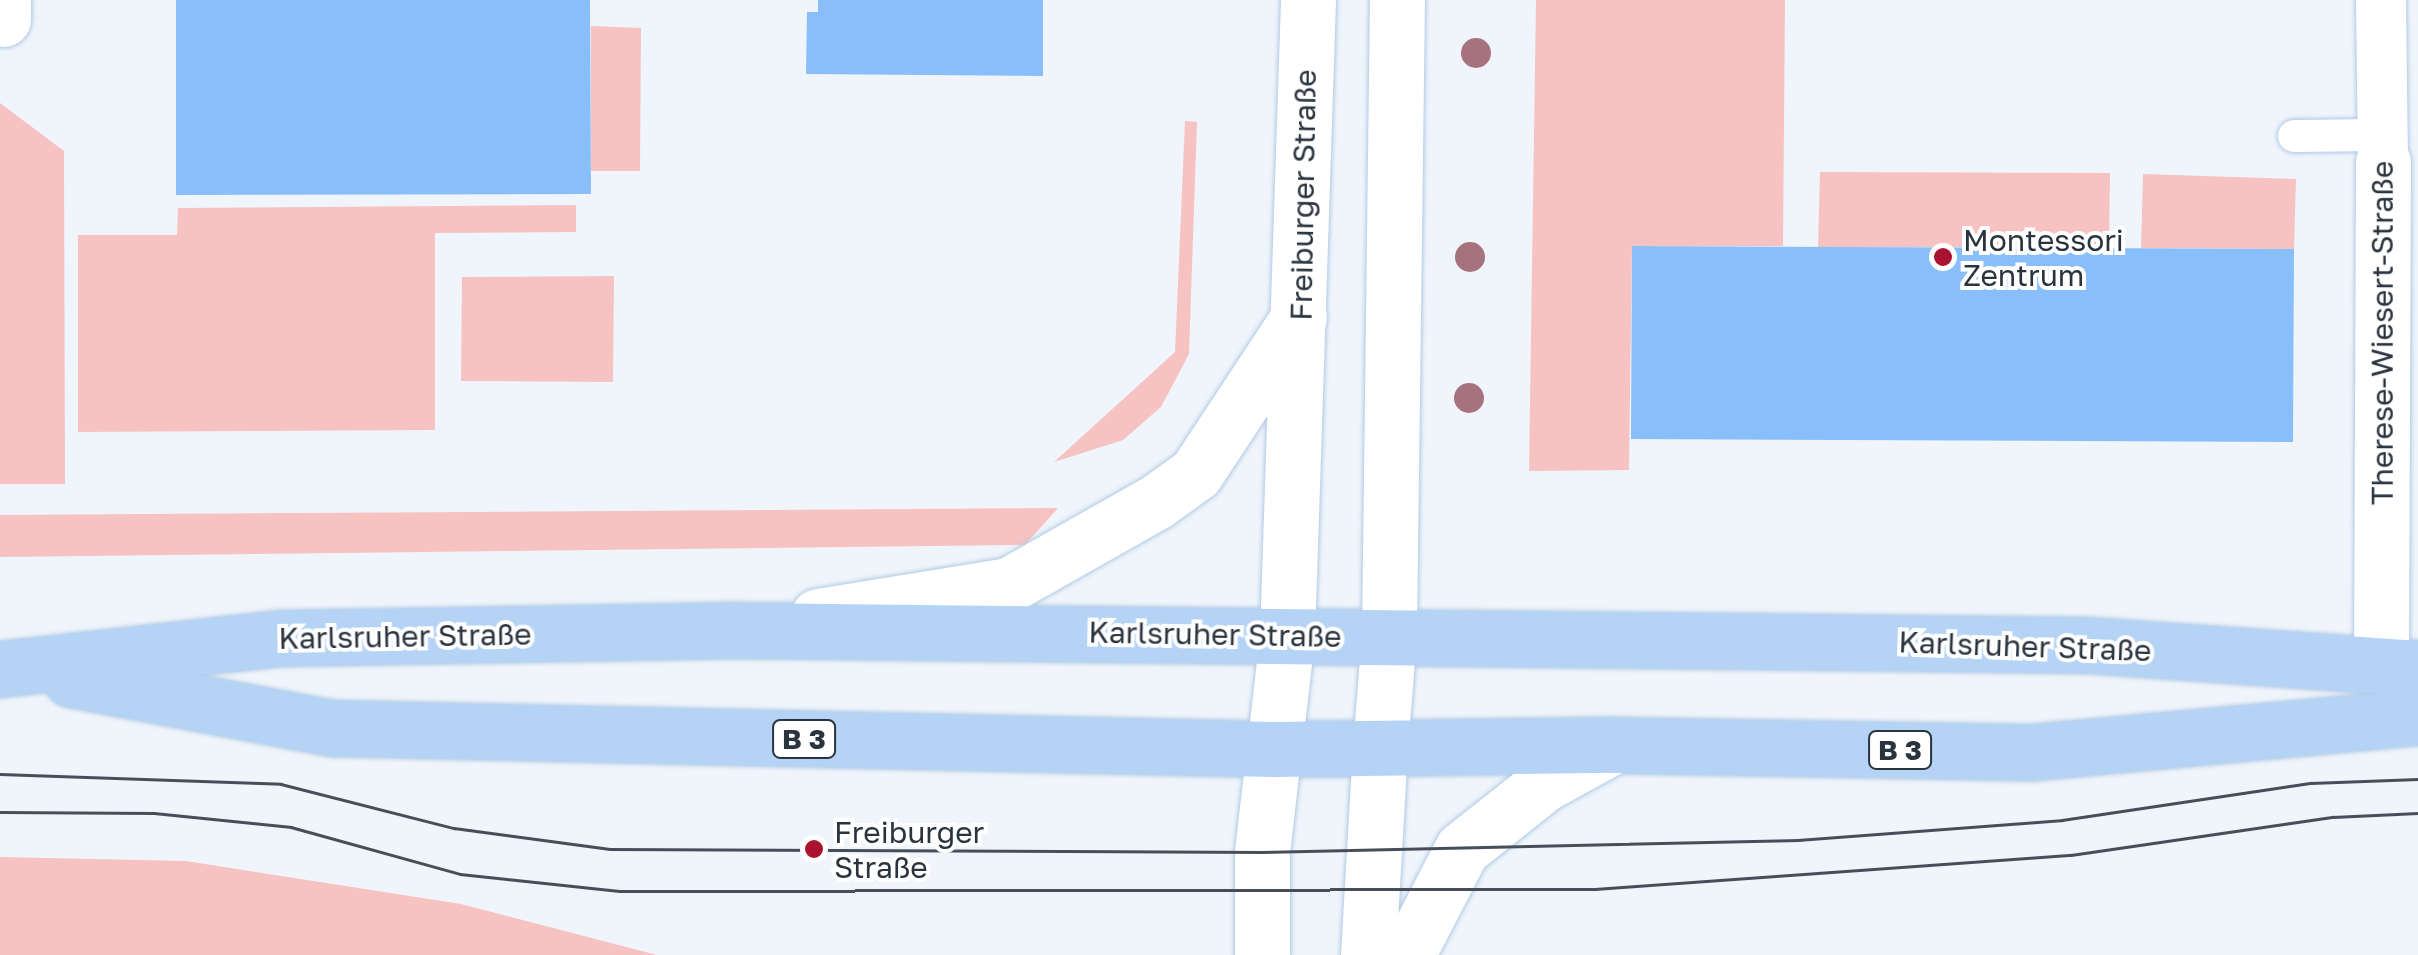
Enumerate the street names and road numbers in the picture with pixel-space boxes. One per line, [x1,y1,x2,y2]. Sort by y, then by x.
street label: Freiburger Straße [1283,69,1323,321]
street label: Therese-Wiesert-Straße [2364,161,2400,505]
street label: Karlsruher Straße [1088,614,1342,654]
street label: Karlsruher Straße [278,616,532,656]
street label: Karlsruher Straße [1898,624,2152,668]
road number: B 3 [772,716,836,762]
road number: B 3 [1868,727,1932,773]

